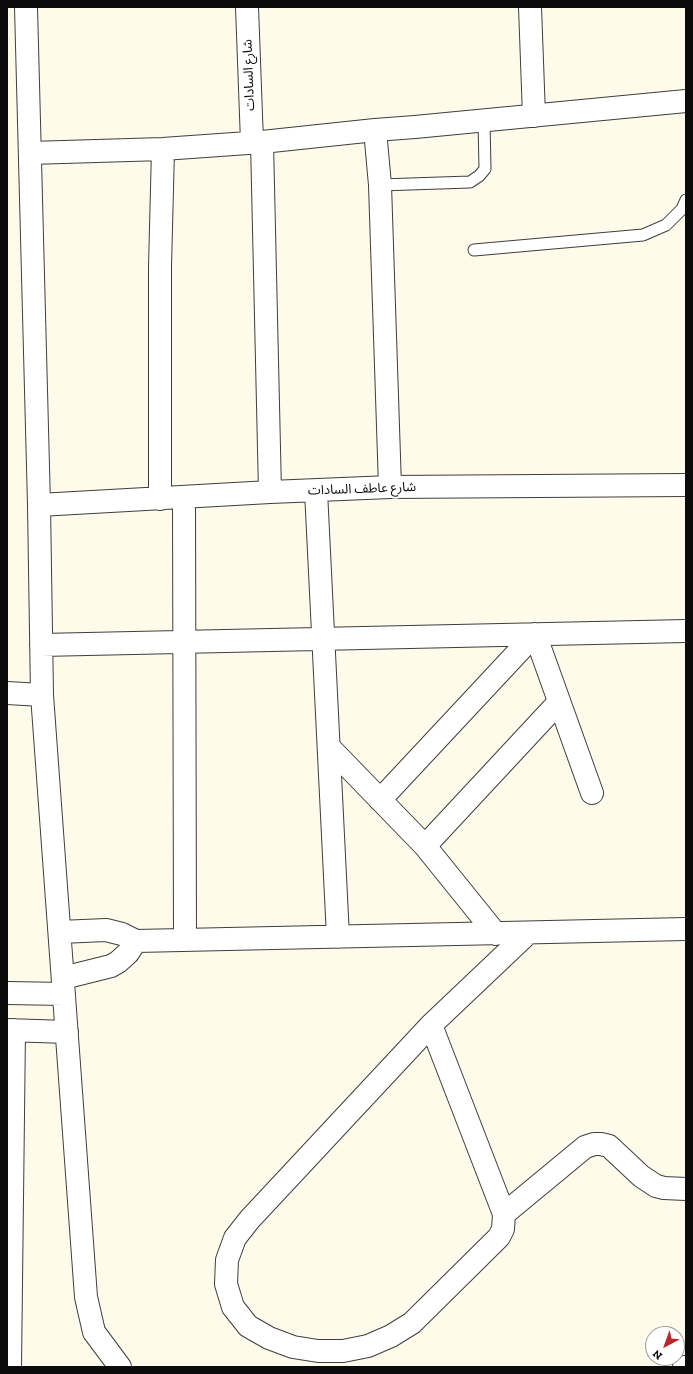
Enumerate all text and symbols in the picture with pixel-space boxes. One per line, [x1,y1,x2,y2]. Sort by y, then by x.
street label: شارع السادات [240,39,258,111]
street label: شارع عاطف السادات [308,479,416,499]
north arrow [645,1326,685,1366]
text: N [650,1347,665,1362]

